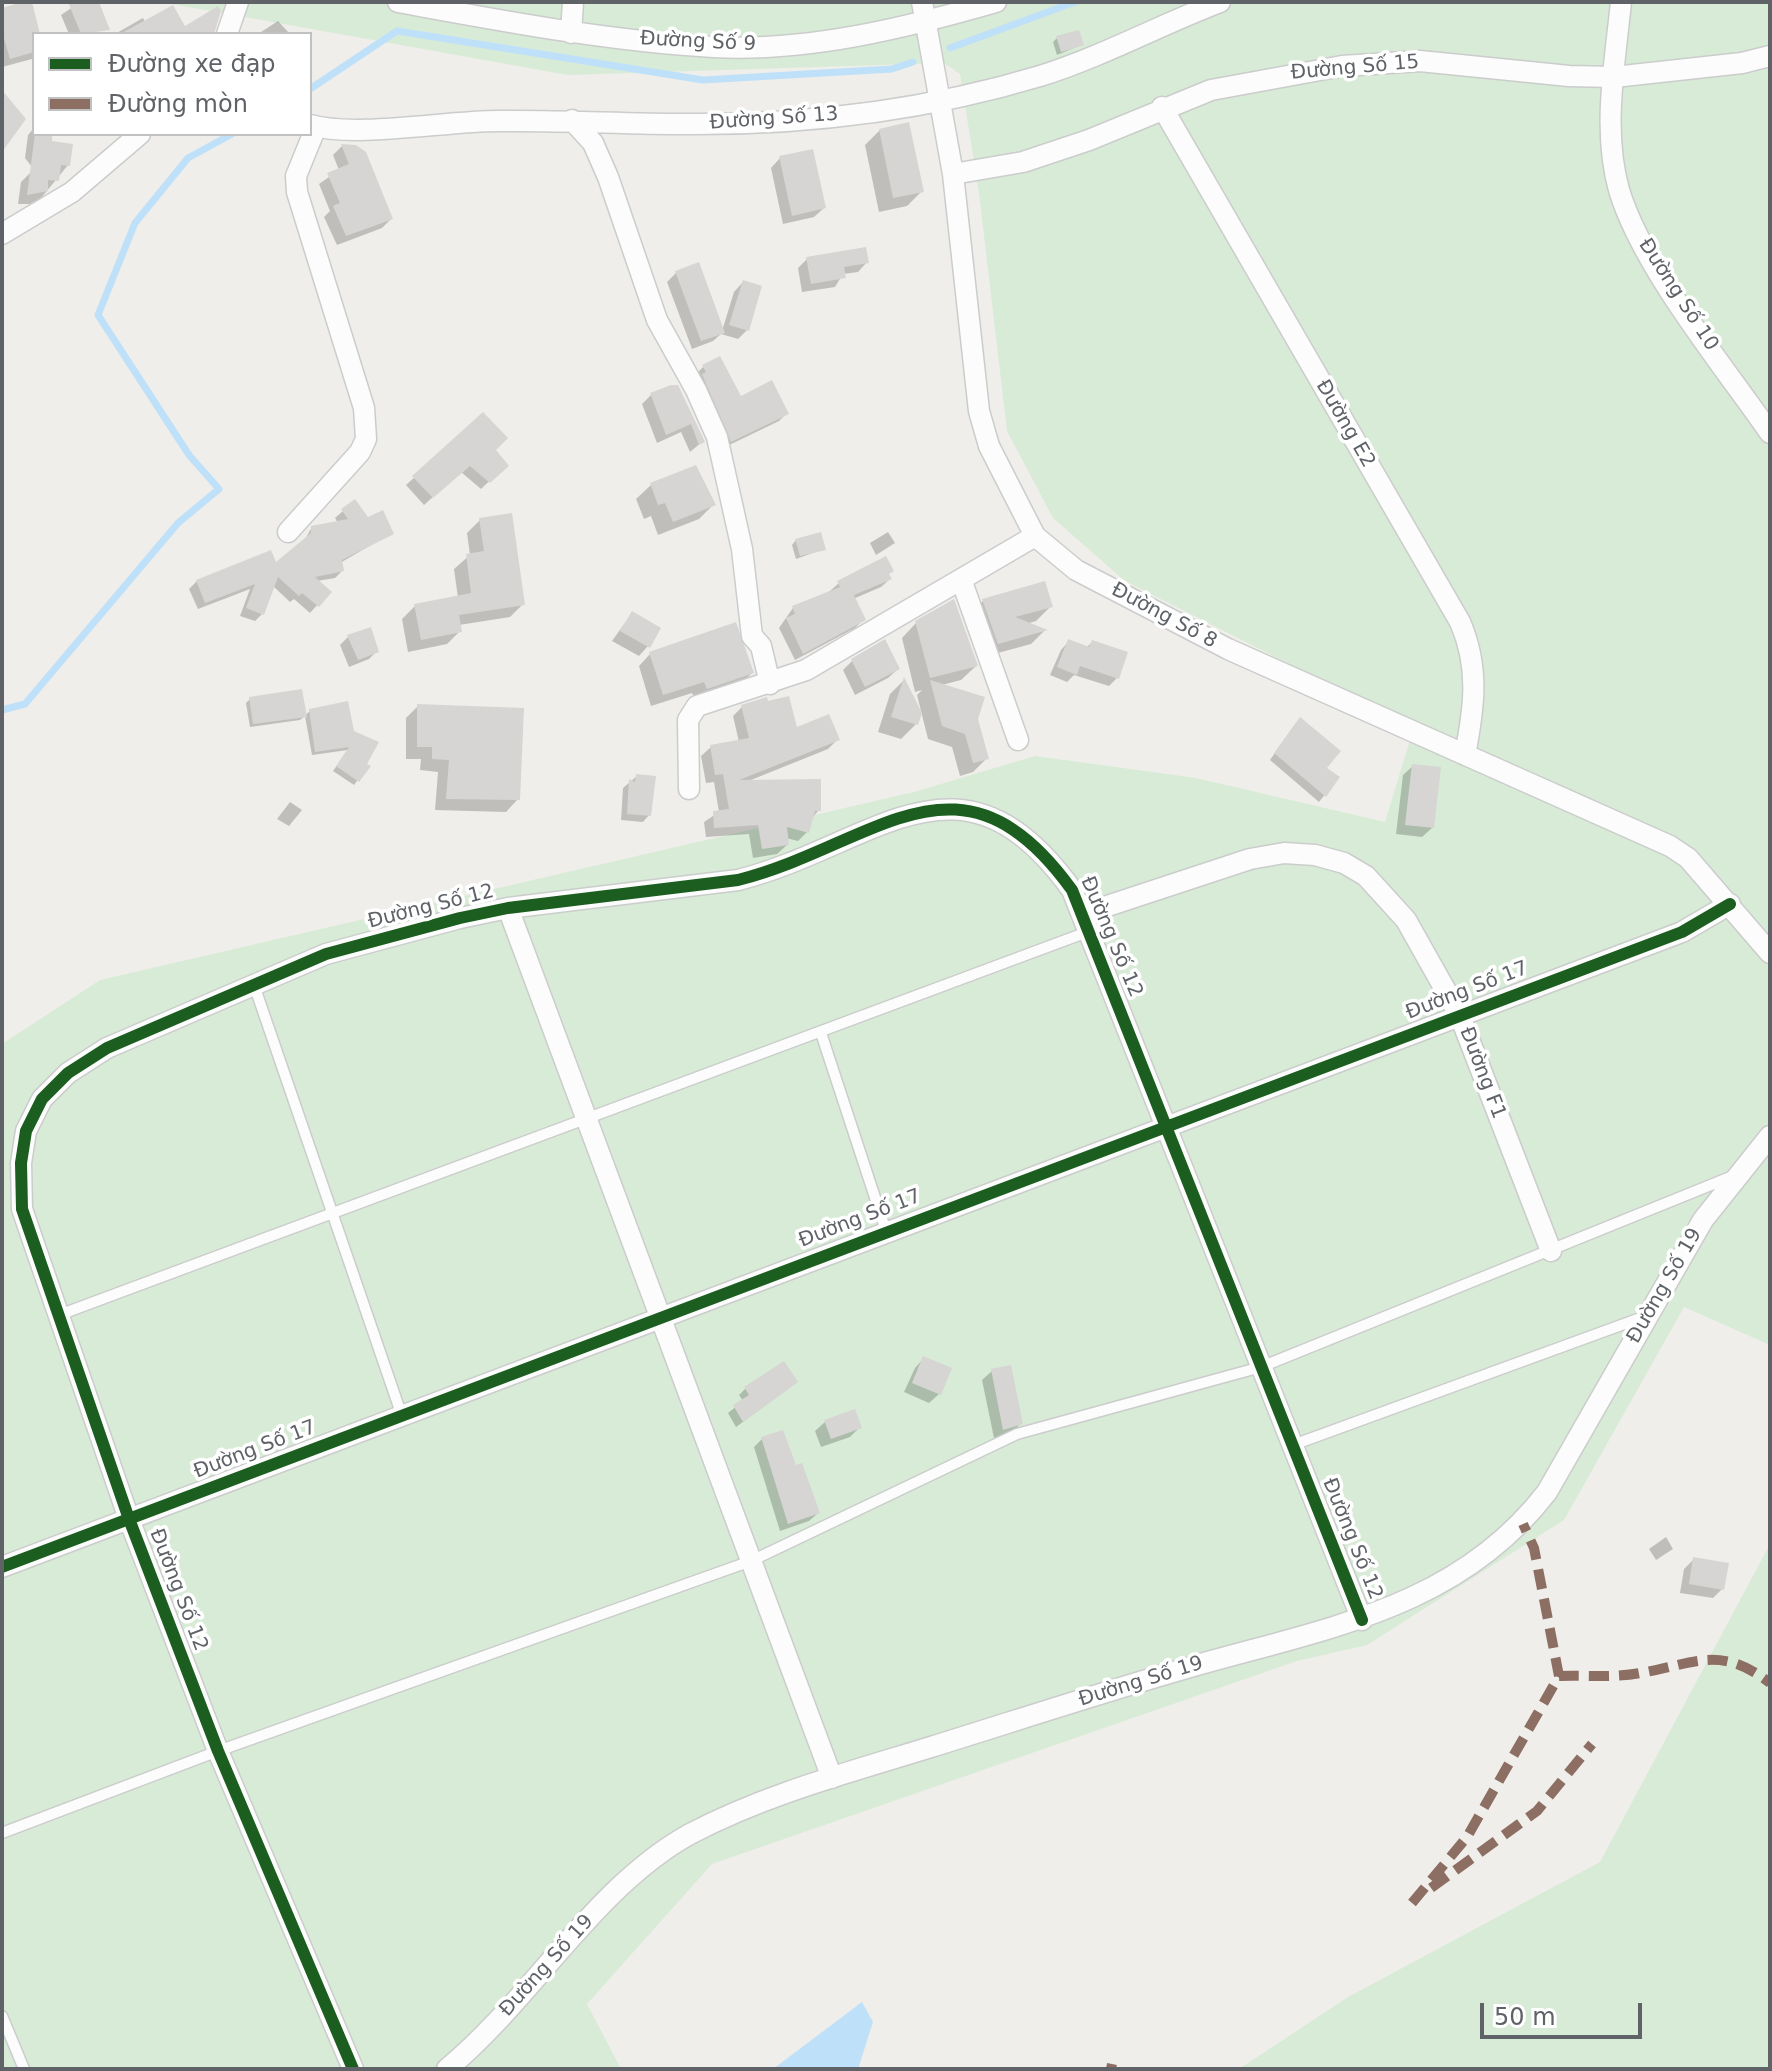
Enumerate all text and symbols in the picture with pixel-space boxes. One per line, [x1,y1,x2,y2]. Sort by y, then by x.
street label: Đường Số 9 [639,27,757,57]
legend [32,32,312,136]
text: Đường xe đạp [108,50,276,78]
street label: Đường Số 15 [1290,50,1420,86]
text: Đường mòn [108,90,248,118]
street label: Đường Số 13 [709,103,839,135]
street label: Đường Số 10 [1633,234,1723,356]
street label: Đường E2 [1310,376,1380,472]
street label: Đường Số 8 [1107,578,1221,654]
street label: Đường Số 12 [1075,873,1147,1001]
street label: Đường Số 12 [366,880,496,934]
street label: Đường Số 17 [1403,957,1531,1025]
street label: Đường F1 [1454,1024,1510,1122]
street label: Đường Số 17 [796,1185,924,1253]
street label: Đường Số 19 [1622,1224,1708,1348]
street label: Đường Số 17 [191,1416,319,1484]
street label: Đường Số 12 [1317,1475,1387,1603]
street label: Đường Số 12 [144,1526,212,1654]
street label: Đường Số 19 [1076,1652,1206,1712]
street label: Đường Số 19 [495,1910,599,2022]
scale bar [1484,1987,1646,2037]
text: 50 m [1494,2003,1556,2031]

